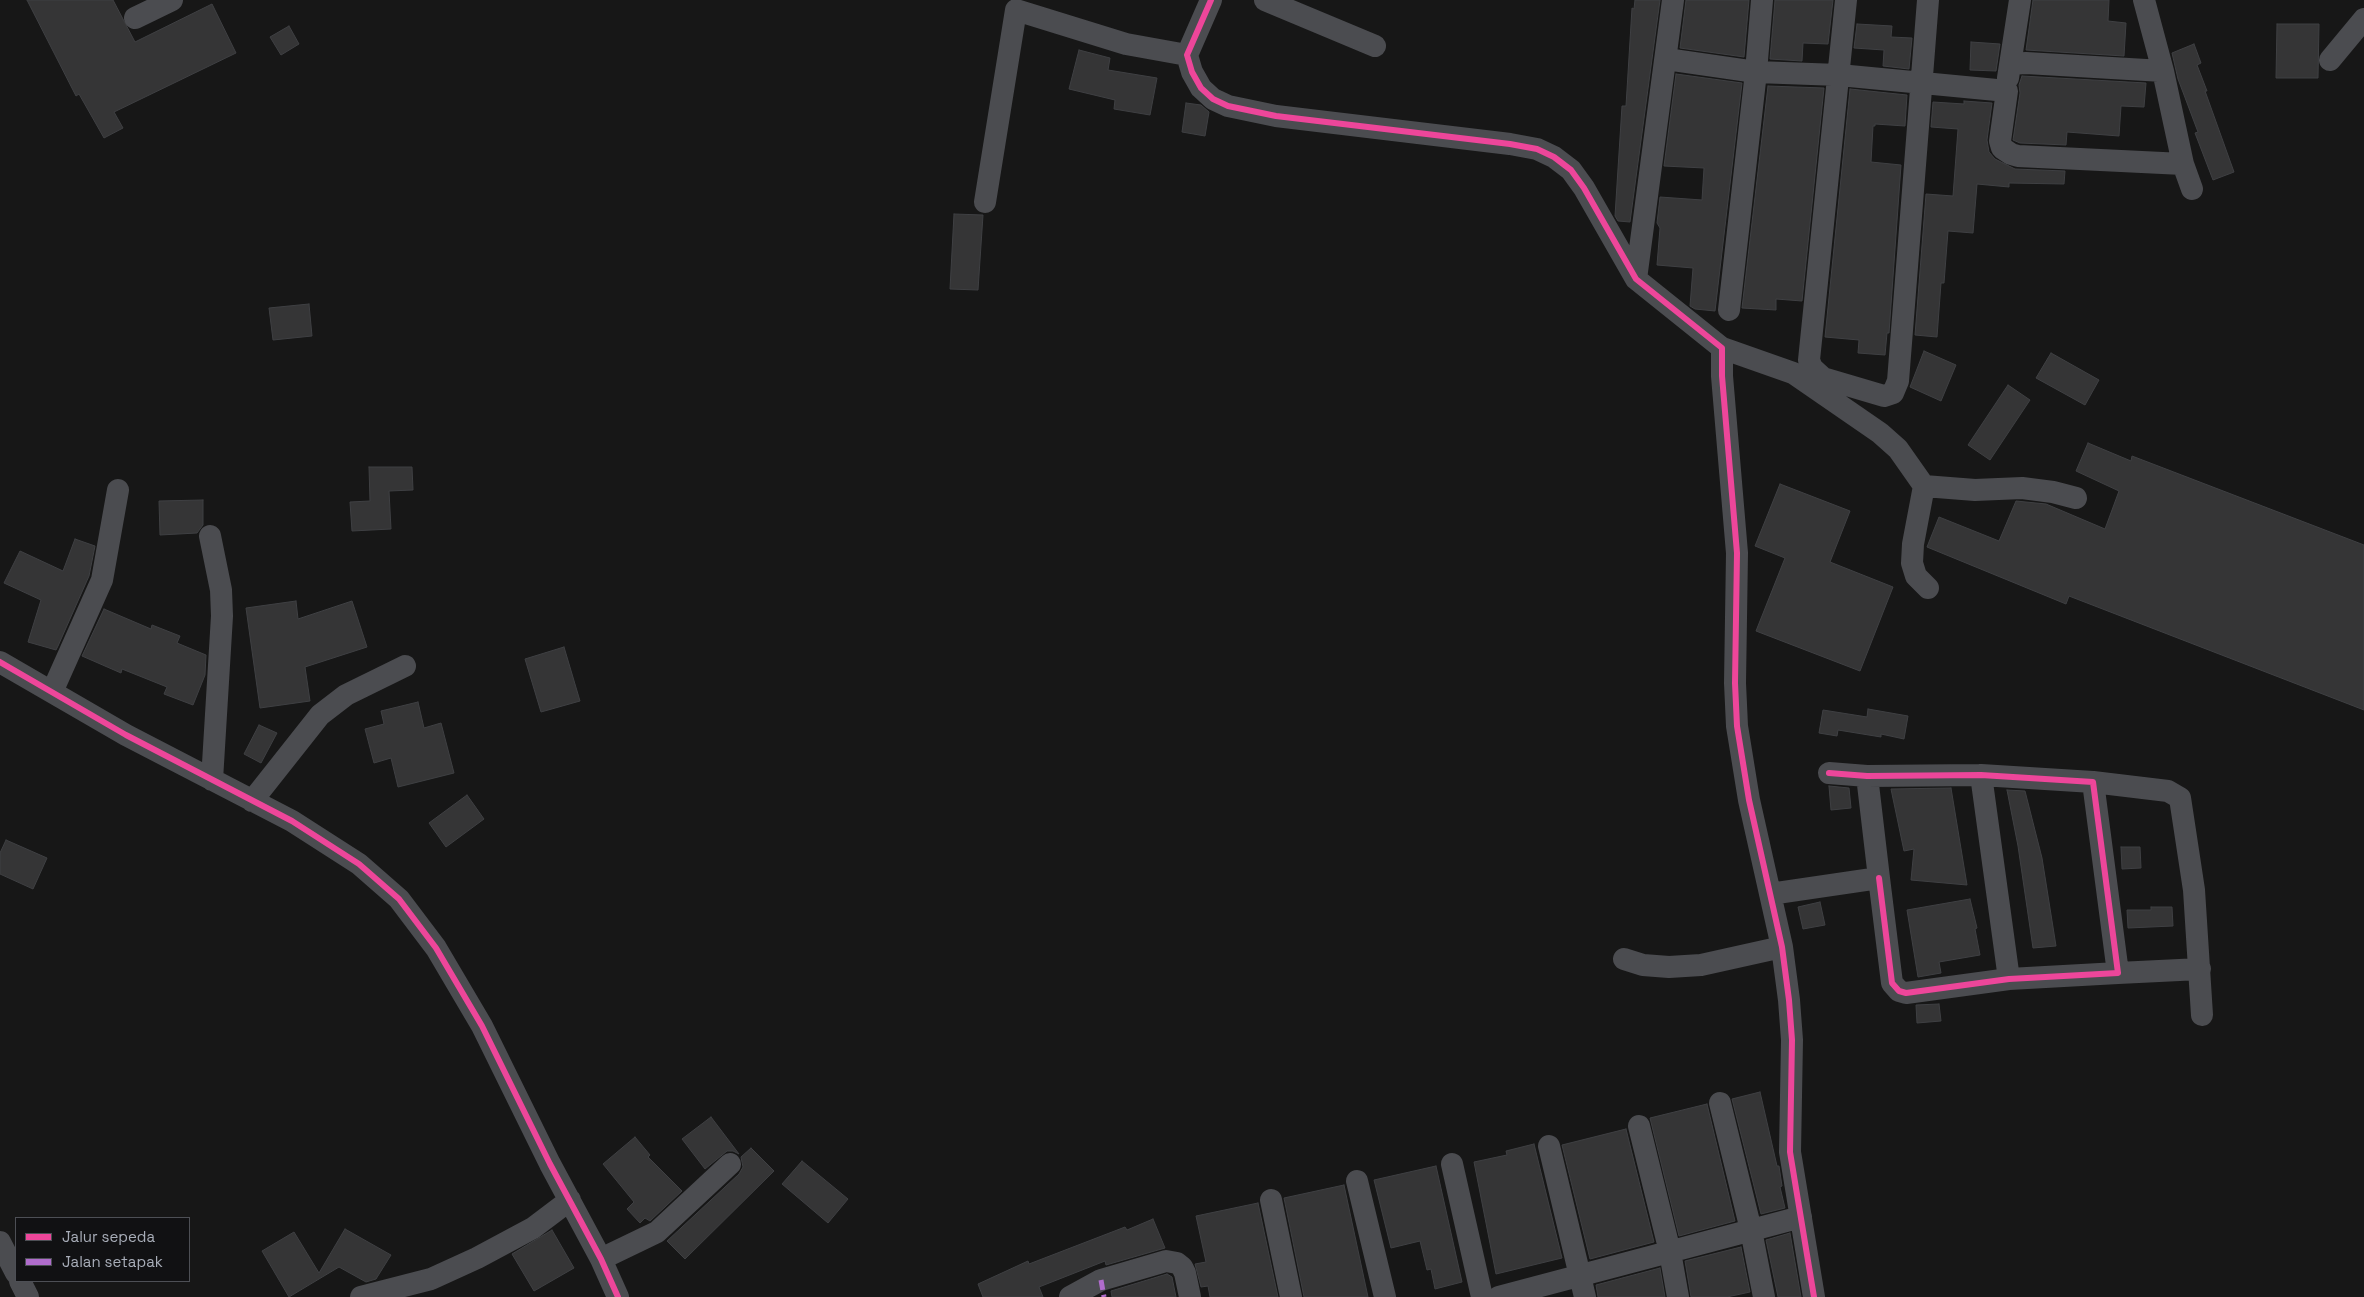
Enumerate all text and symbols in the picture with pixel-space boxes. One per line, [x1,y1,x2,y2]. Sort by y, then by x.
legend [15,1217,190,1282]
text: Jalur sepeda [62,1227,155,1246]
text: Jalan setapak [62,1252,163,1271]

